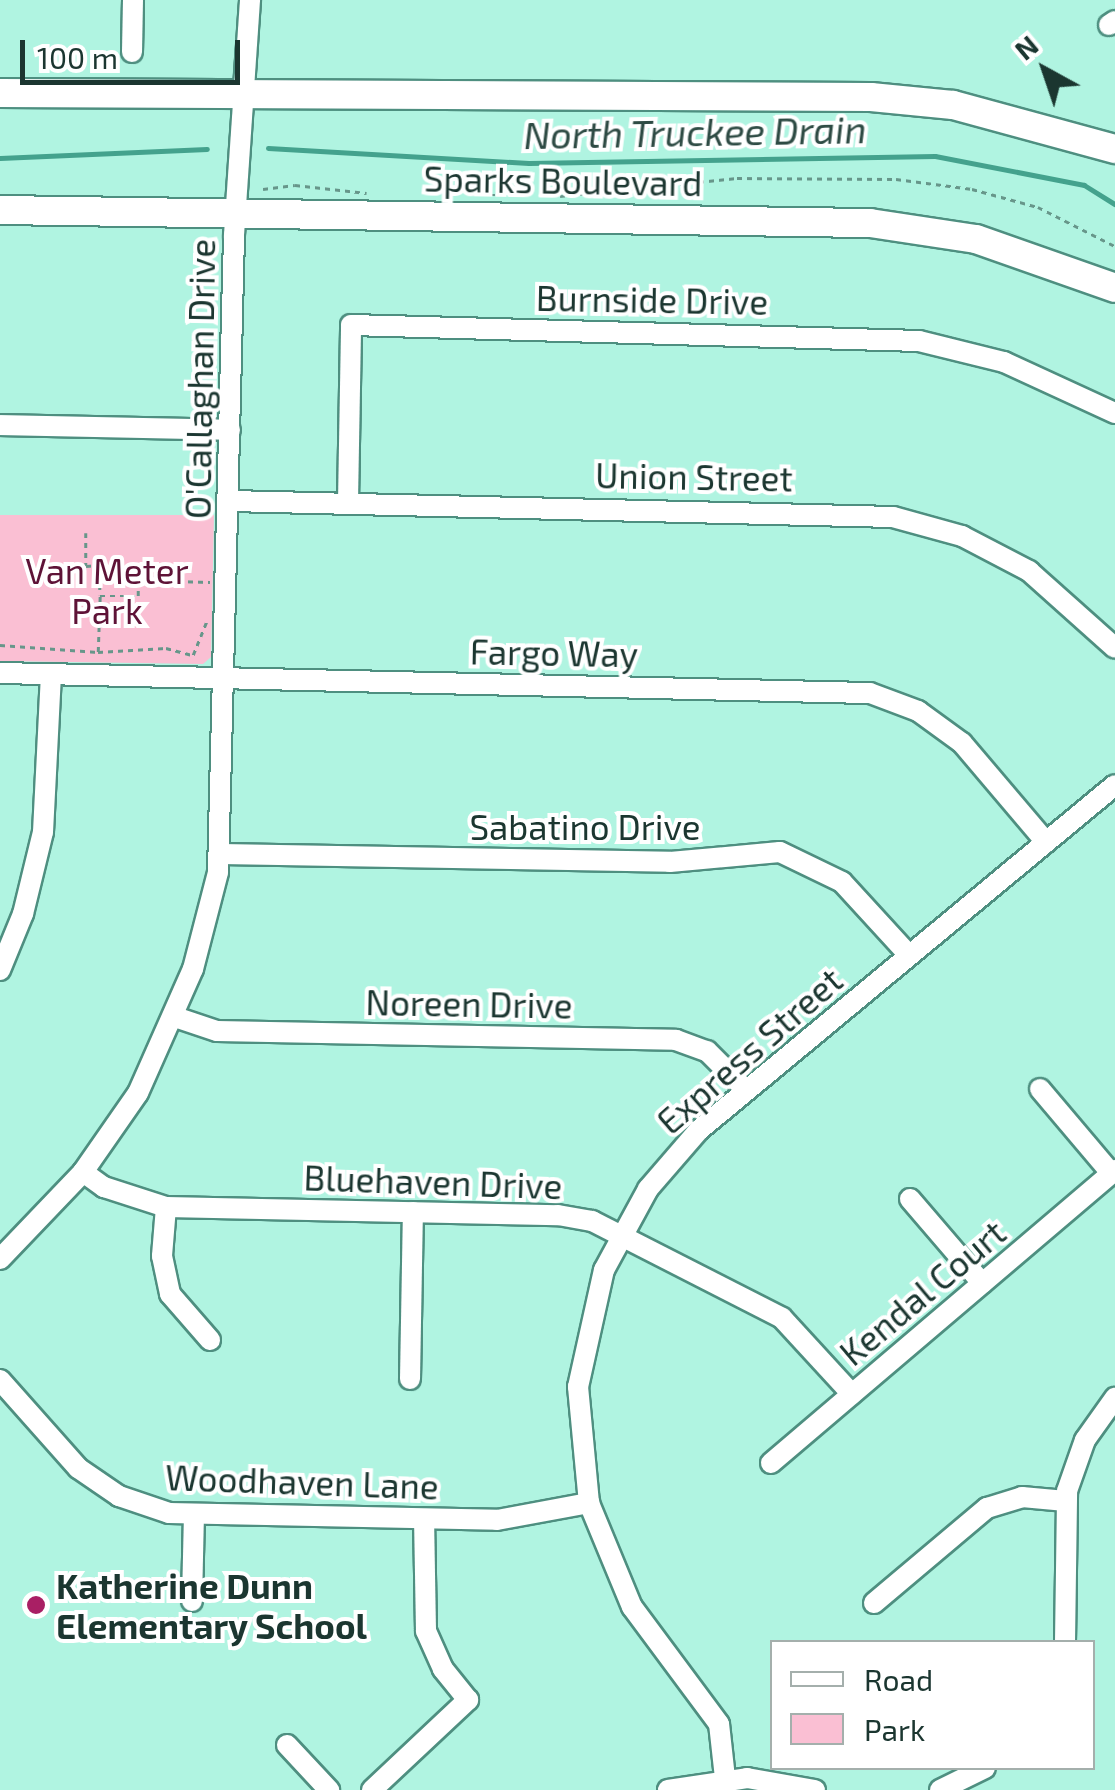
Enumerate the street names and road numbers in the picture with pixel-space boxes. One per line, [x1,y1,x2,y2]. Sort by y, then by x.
street label: Sparks Boulevard [423,157,703,203]
street label: O'Callaghan Drive [176,239,222,519]
street label: Burnside Drive [536,276,768,322]
street label: Union Street [595,453,793,499]
street label: Fargo Way [469,630,639,674]
street label: Sabatino Drive [469,805,701,847]
street label: Express Street [648,958,850,1142]
street label: Noreen Drive [365,980,573,1026]
street label: Bluehaven Drive [303,1155,563,1207]
street label: Kendal Court [830,1210,1014,1374]
street label: Woodhaven Lane [165,1455,439,1507]

